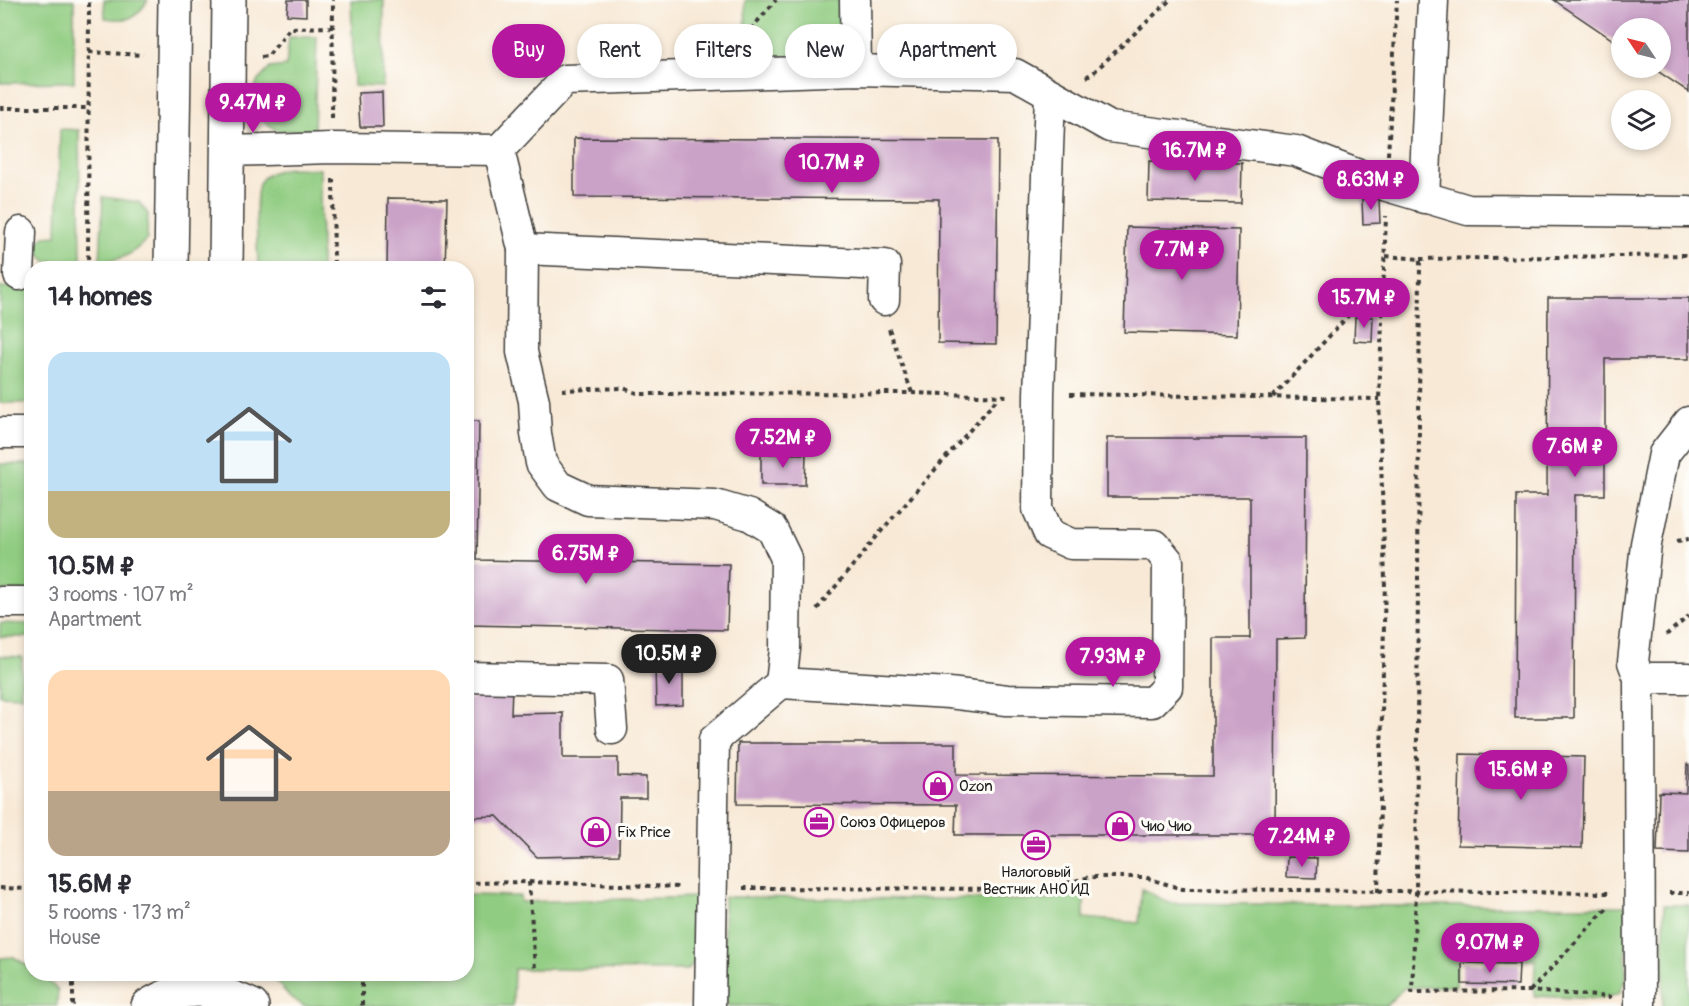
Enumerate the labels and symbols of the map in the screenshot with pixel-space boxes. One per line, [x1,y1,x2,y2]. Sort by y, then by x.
north arrow [1611,18,1671,78]
pin: 9.47M ₽ [198,83,308,134]
pin: 16.7M ₽ [1140,131,1250,182]
pin: 10.7M ₽ [777,143,887,194]
pin: 8.63M ₽ [1316,160,1426,211]
pin: 7.7M ₽ [1133,230,1231,281]
pin: 15.7M ₽ [1309,278,1419,329]
pin: 7.52M ₽ [728,418,838,469]
pin: 7.6M ₽ [1526,427,1624,478]
pin: 6.75M ₽ [531,534,641,585]
pin: 10.5M ₽ [614,634,724,685]
pin: 7.93M ₽ [1058,637,1168,688]
pin: 15.6M ₽ [1466,750,1576,801]
shop icon: Ozon [922,770,954,802]
place label: Ozon [959,777,993,796]
office icon: Союз Офицеров [803,806,835,838]
shop icon: Чио Чио [1104,810,1136,842]
place label: Союз Офицеров [840,813,946,832]
shop icon: Fix Price [580,816,612,848]
place label: Чио Чио [1141,817,1192,836]
pin: 7.24M ₽ [1247,817,1357,868]
place label: Fix Price [617,823,671,842]
office icon: Налоговый Вестник АНО ИД [1020,829,1052,861]
place label: Налоговый Вестник АНО ИД [983,863,1090,899]
pin: 9.07M ₽ [1435,923,1545,974]

